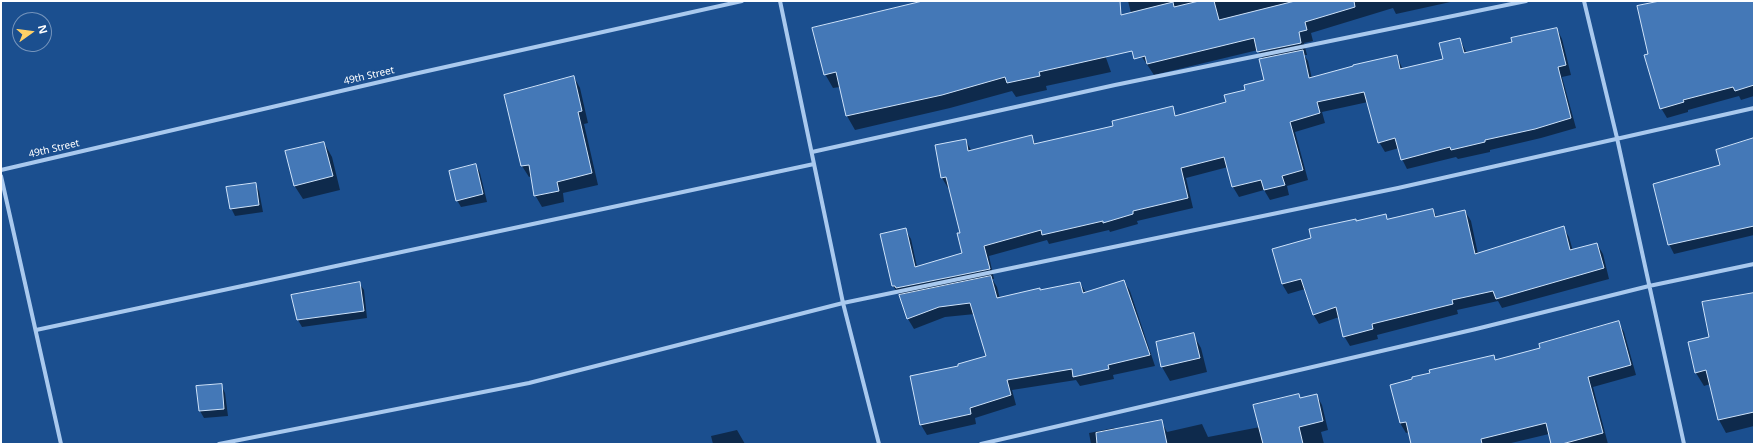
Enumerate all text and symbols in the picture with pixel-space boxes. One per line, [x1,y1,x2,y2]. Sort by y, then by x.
north arrow [12,12,52,52]
text: N [35,23,52,35]
street label: 49th Street [342,64,396,88]
street label: 49th Street [27,137,81,161]

